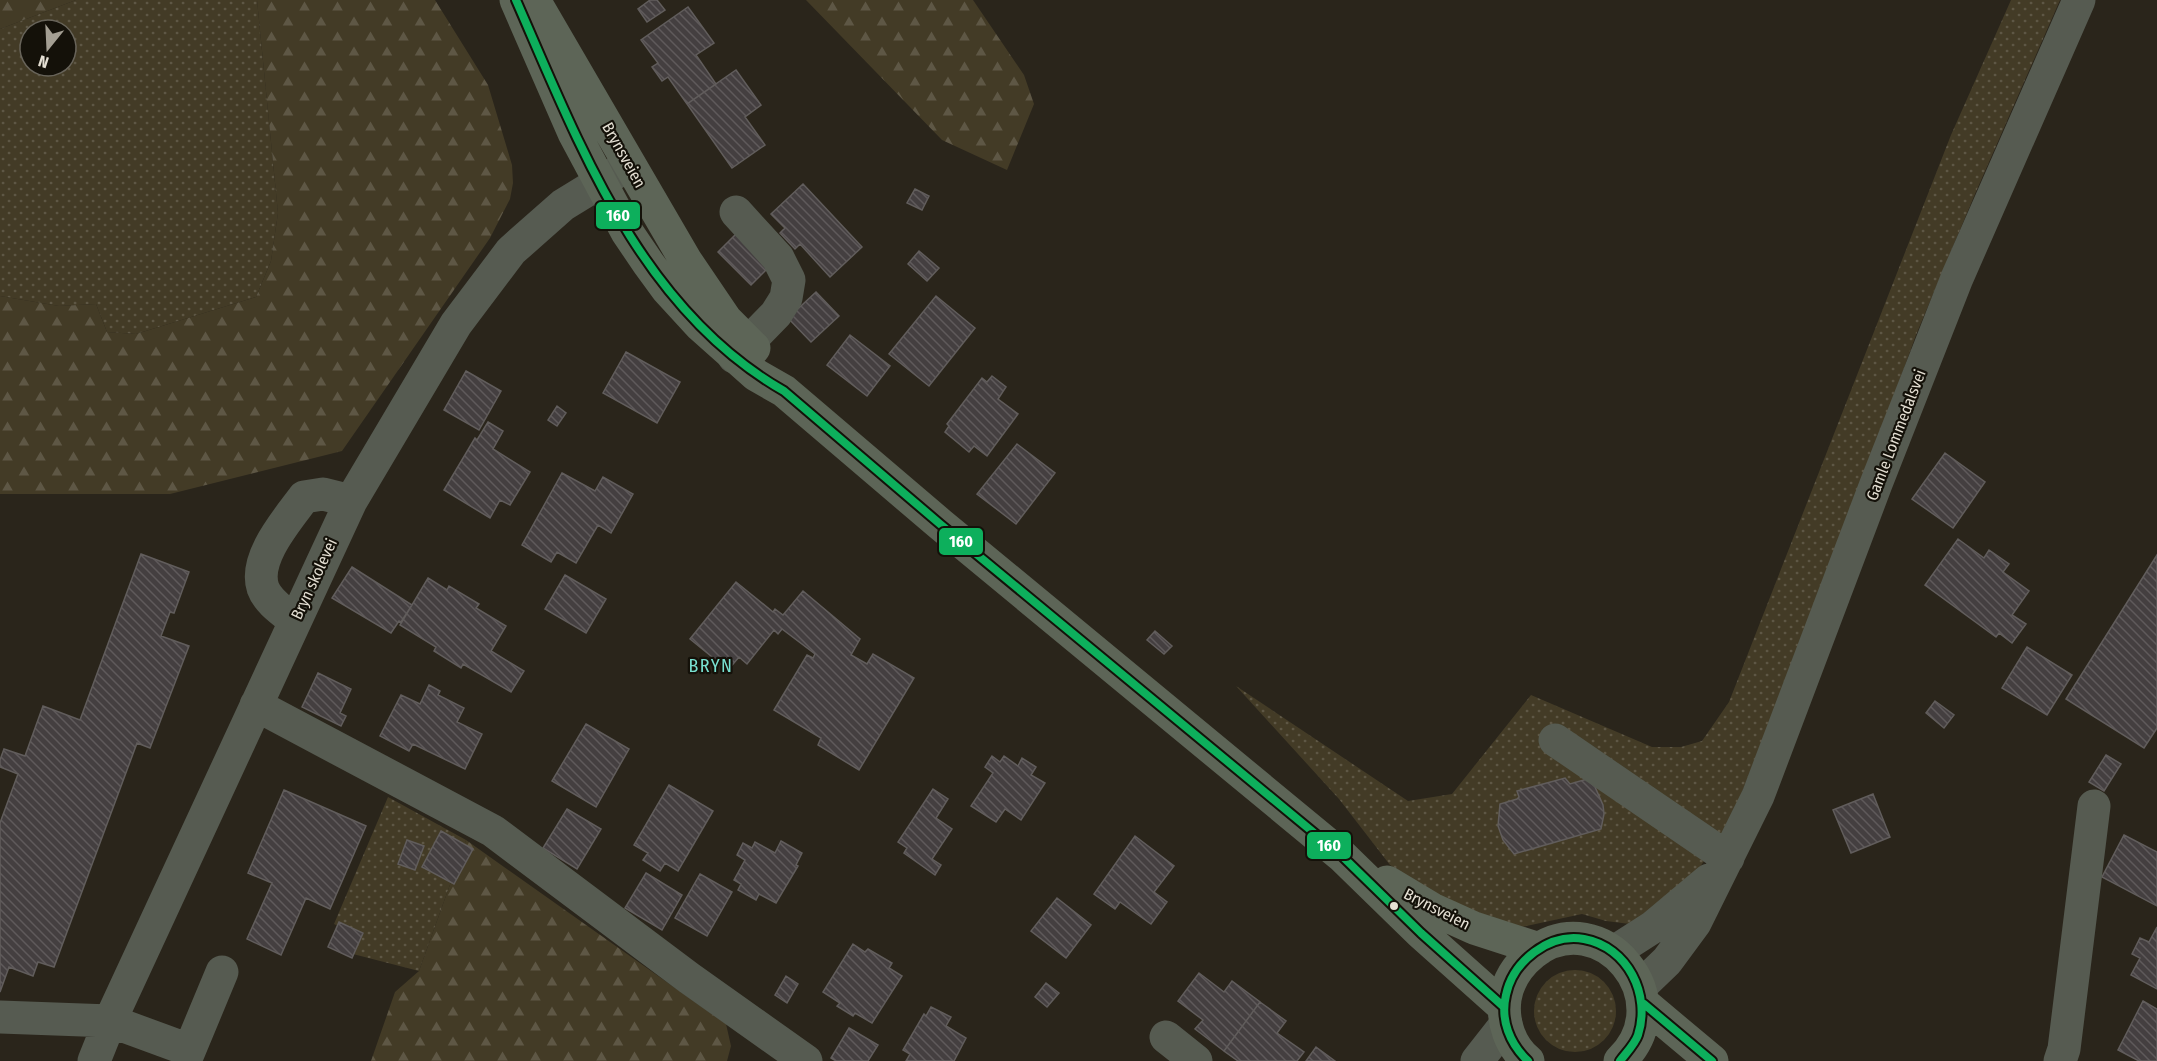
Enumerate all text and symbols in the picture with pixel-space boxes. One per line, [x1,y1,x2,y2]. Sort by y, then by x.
north arrow [18,18,78,78]
text: N [36,51,51,72]
street label: Brynsveien [598,119,650,191]
line badge: 160 [595,201,641,230]
text: 160 [606,206,630,225]
street label: Gamle Lommedalsvei [1862,367,1930,503]
line badge: 160 [938,527,984,556]
text: 160 [949,532,973,551]
street label: Bryn skolevei [287,535,341,623]
district label: BRYN [688,655,734,677]
line badge: 160 [1306,831,1352,860]
text: 160 [1317,836,1341,855]
street label: Brynsveien [1401,884,1473,934]
unlabelled marker [1388,900,1400,912]

